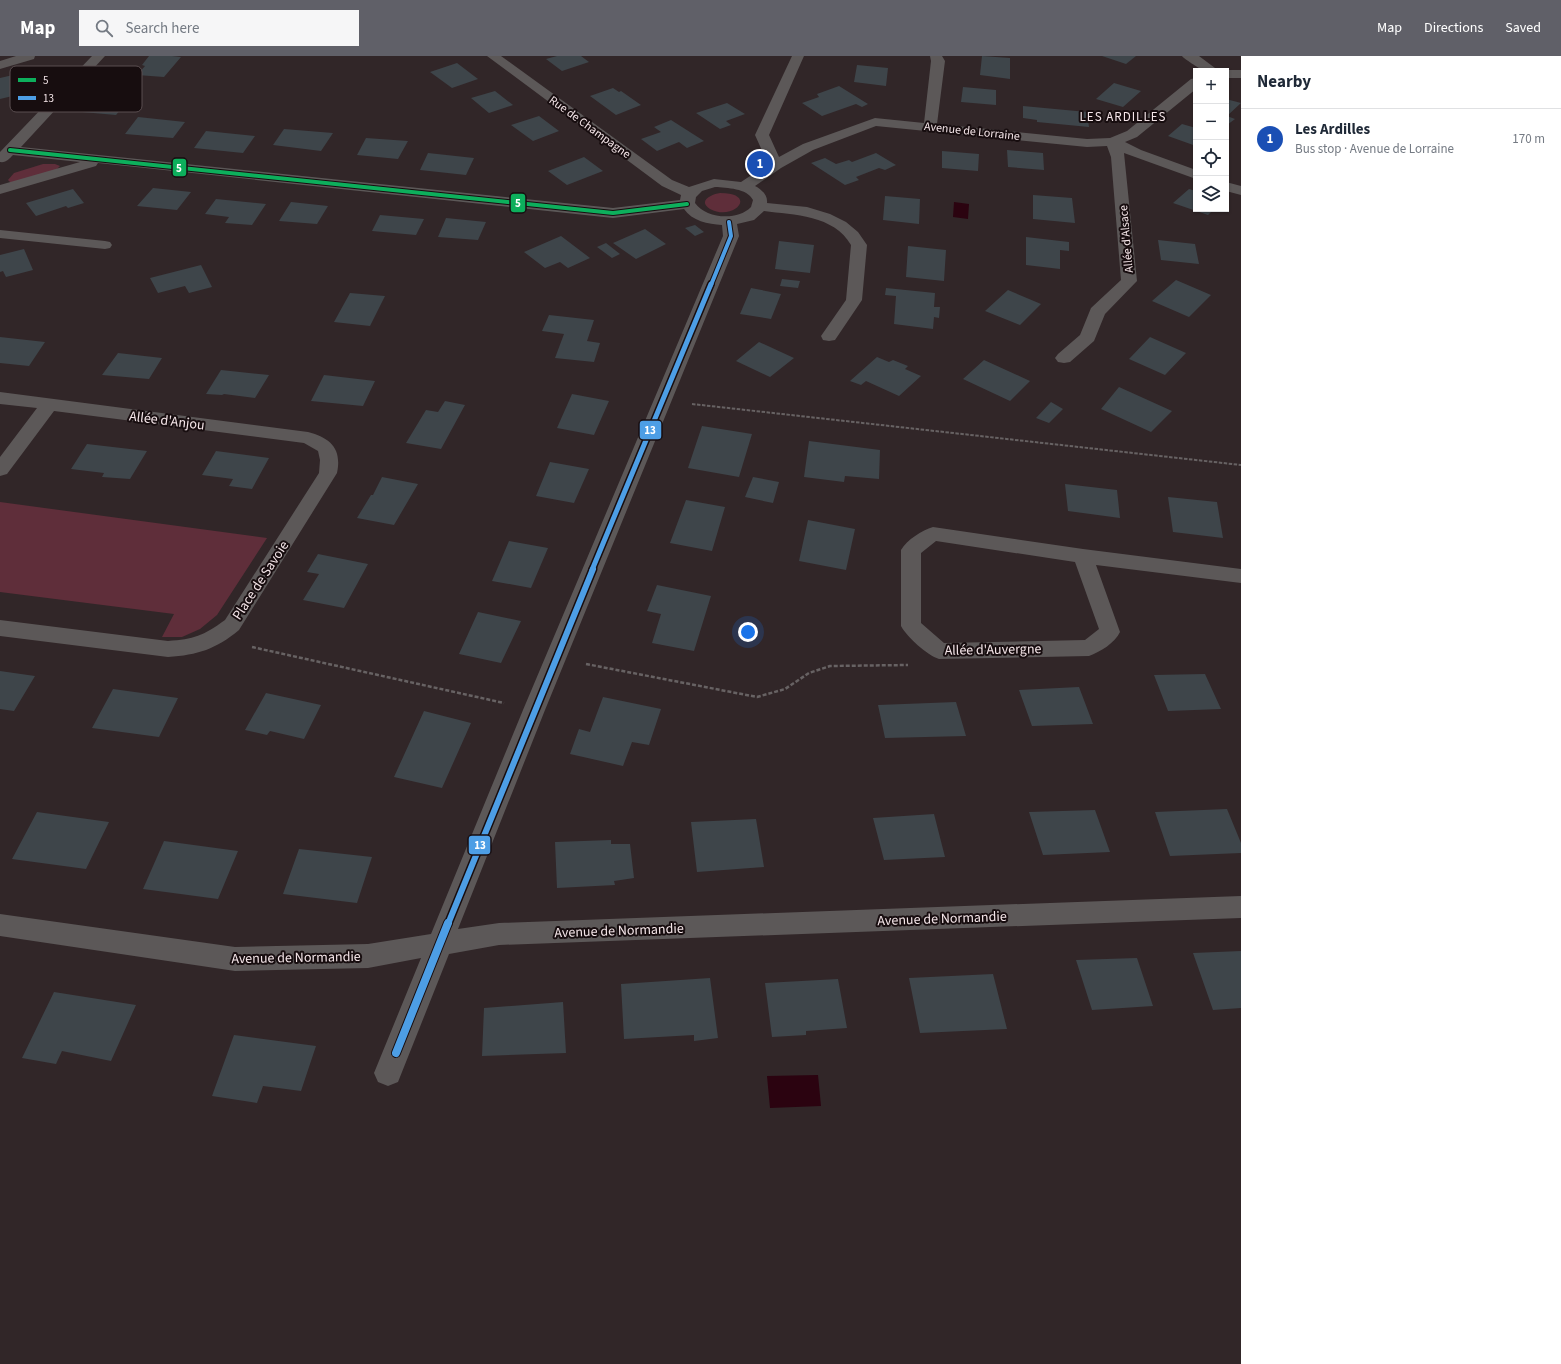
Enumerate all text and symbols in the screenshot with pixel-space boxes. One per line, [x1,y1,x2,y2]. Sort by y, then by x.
search box [79,10,359,46]
text: Map [20,15,55,42]
icon: search [93,17,115,39]
text: Search here [125,18,199,39]
text: Map [1377,18,1402,38]
text: Directions [1424,18,1483,38]
text: Saved [1505,18,1541,38]
legend [10,66,142,112]
map controls [1193,68,1229,212]
button: + [1193,68,1229,104]
text: Nearby [1257,70,1311,94]
text: 5 [43,73,48,88]
text: 13 [43,91,54,106]
street label: Rue de Champagne [545,92,634,163]
button: − [1193,104,1229,140]
district label: LES ARDILLES [1079,108,1167,126]
street label: Avenue de Lorraine [923,118,1021,145]
text: Les Ardilles [1295,119,1370,140]
text: 1 [1267,130,1273,148]
text: 170 m [1512,130,1545,148]
button: locate [1193,140,1229,176]
text: Bus stop · Avenue de Lorraine [1295,140,1454,158]
pin: 1 [747,149,773,179]
line badge: 5 [172,158,187,177]
text: 5 [176,161,182,176]
button: layers [1193,176,1229,212]
line badge: 5 [510,193,526,213]
text: 5 [515,196,521,211]
street label: Allée d'Alsace [1115,204,1138,273]
street label: Allée d'Anjou [128,406,206,436]
line badge: 13 [639,420,662,440]
text: 13 [644,423,656,438]
street label: Place de Savoie [228,537,294,624]
your location [738,622,758,642]
street label: Allée d'Auvergne [944,639,1042,661]
line badge: 13 [468,835,491,855]
text: 13 [474,838,486,853]
street label: Avenue de Normandie [877,907,1007,931]
street label: Avenue de Normandie [554,919,684,943]
street label: Avenue de Normandie [231,947,361,969]

